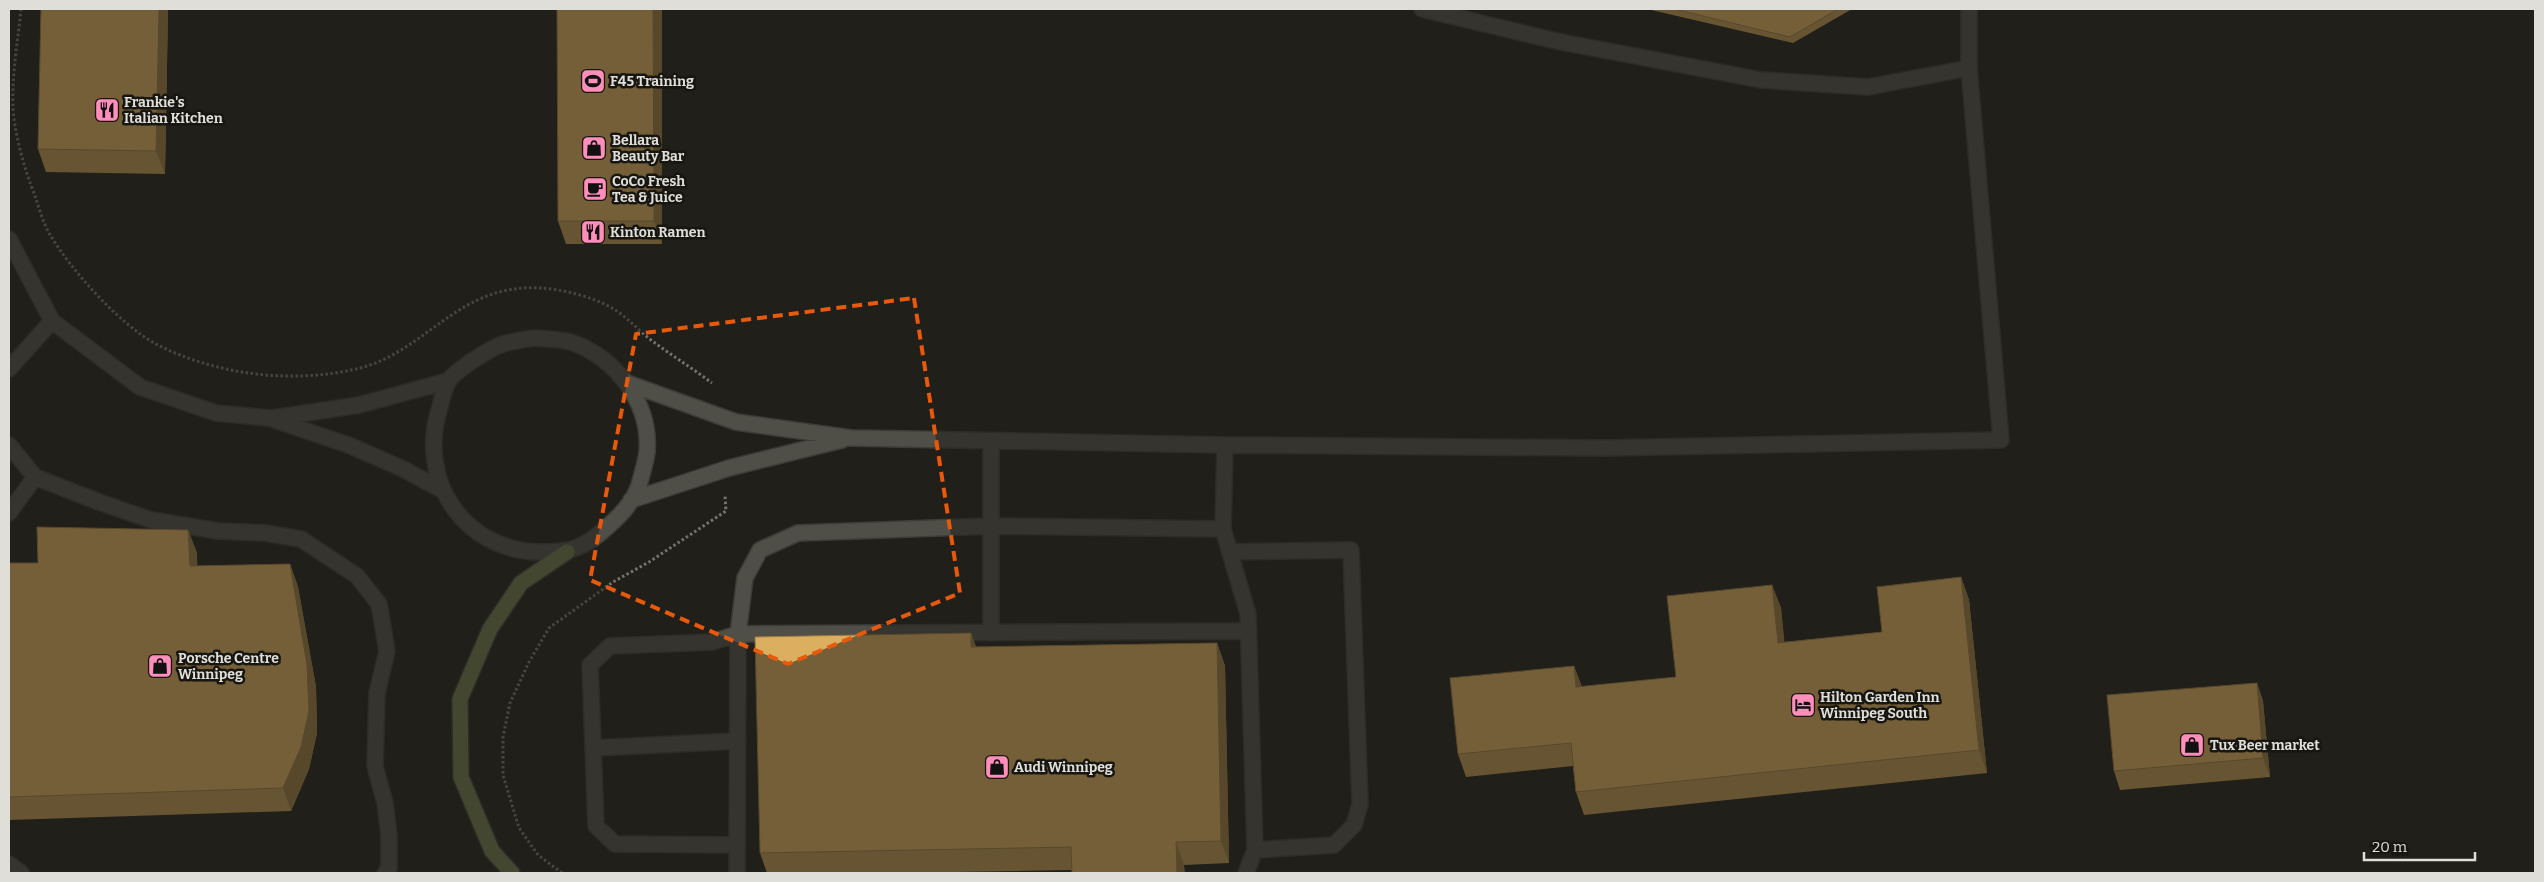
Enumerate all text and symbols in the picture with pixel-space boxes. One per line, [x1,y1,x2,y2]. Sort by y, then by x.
sports icon: F45 Training [580,68,606,94]
place label: F45 Training [610,73,694,90]
place label: Frankie's Italian Kitchen [124,94,223,127]
restaurant icon: Frankie's Italian Kitchen [94,97,120,123]
place label: Bellara Beauty Bar [612,132,685,165]
shop icon: Bellara Beauty Bar [581,135,607,161]
place label: CoCo Fresh Tea & Juice [612,173,685,206]
cafe icon: CoCo Fresh Tea & Juice [582,176,608,202]
restaurant icon: Kinton Ramen [580,219,606,245]
place label: Kinton Ramen [610,224,705,241]
place label: Porsche Centre Winnipeg [178,650,279,683]
shop icon: Porsche Centre Winnipeg [147,653,173,679]
place label: Hilton Garden Inn Winnipeg South [1820,689,1940,722]
hotel icon: Hilton Garden Inn Winnipeg South [1790,692,1816,718]
shop icon: Tux Beer market [2179,732,2205,758]
place label: Tux Beer market [2210,737,2320,754]
shop icon: Audi Winnipeg [984,754,1010,780]
place label: Audi Winnipeg [1014,759,1113,776]
scale bar [2364,830,2475,862]
text: 20 m [2372,838,2408,856]

